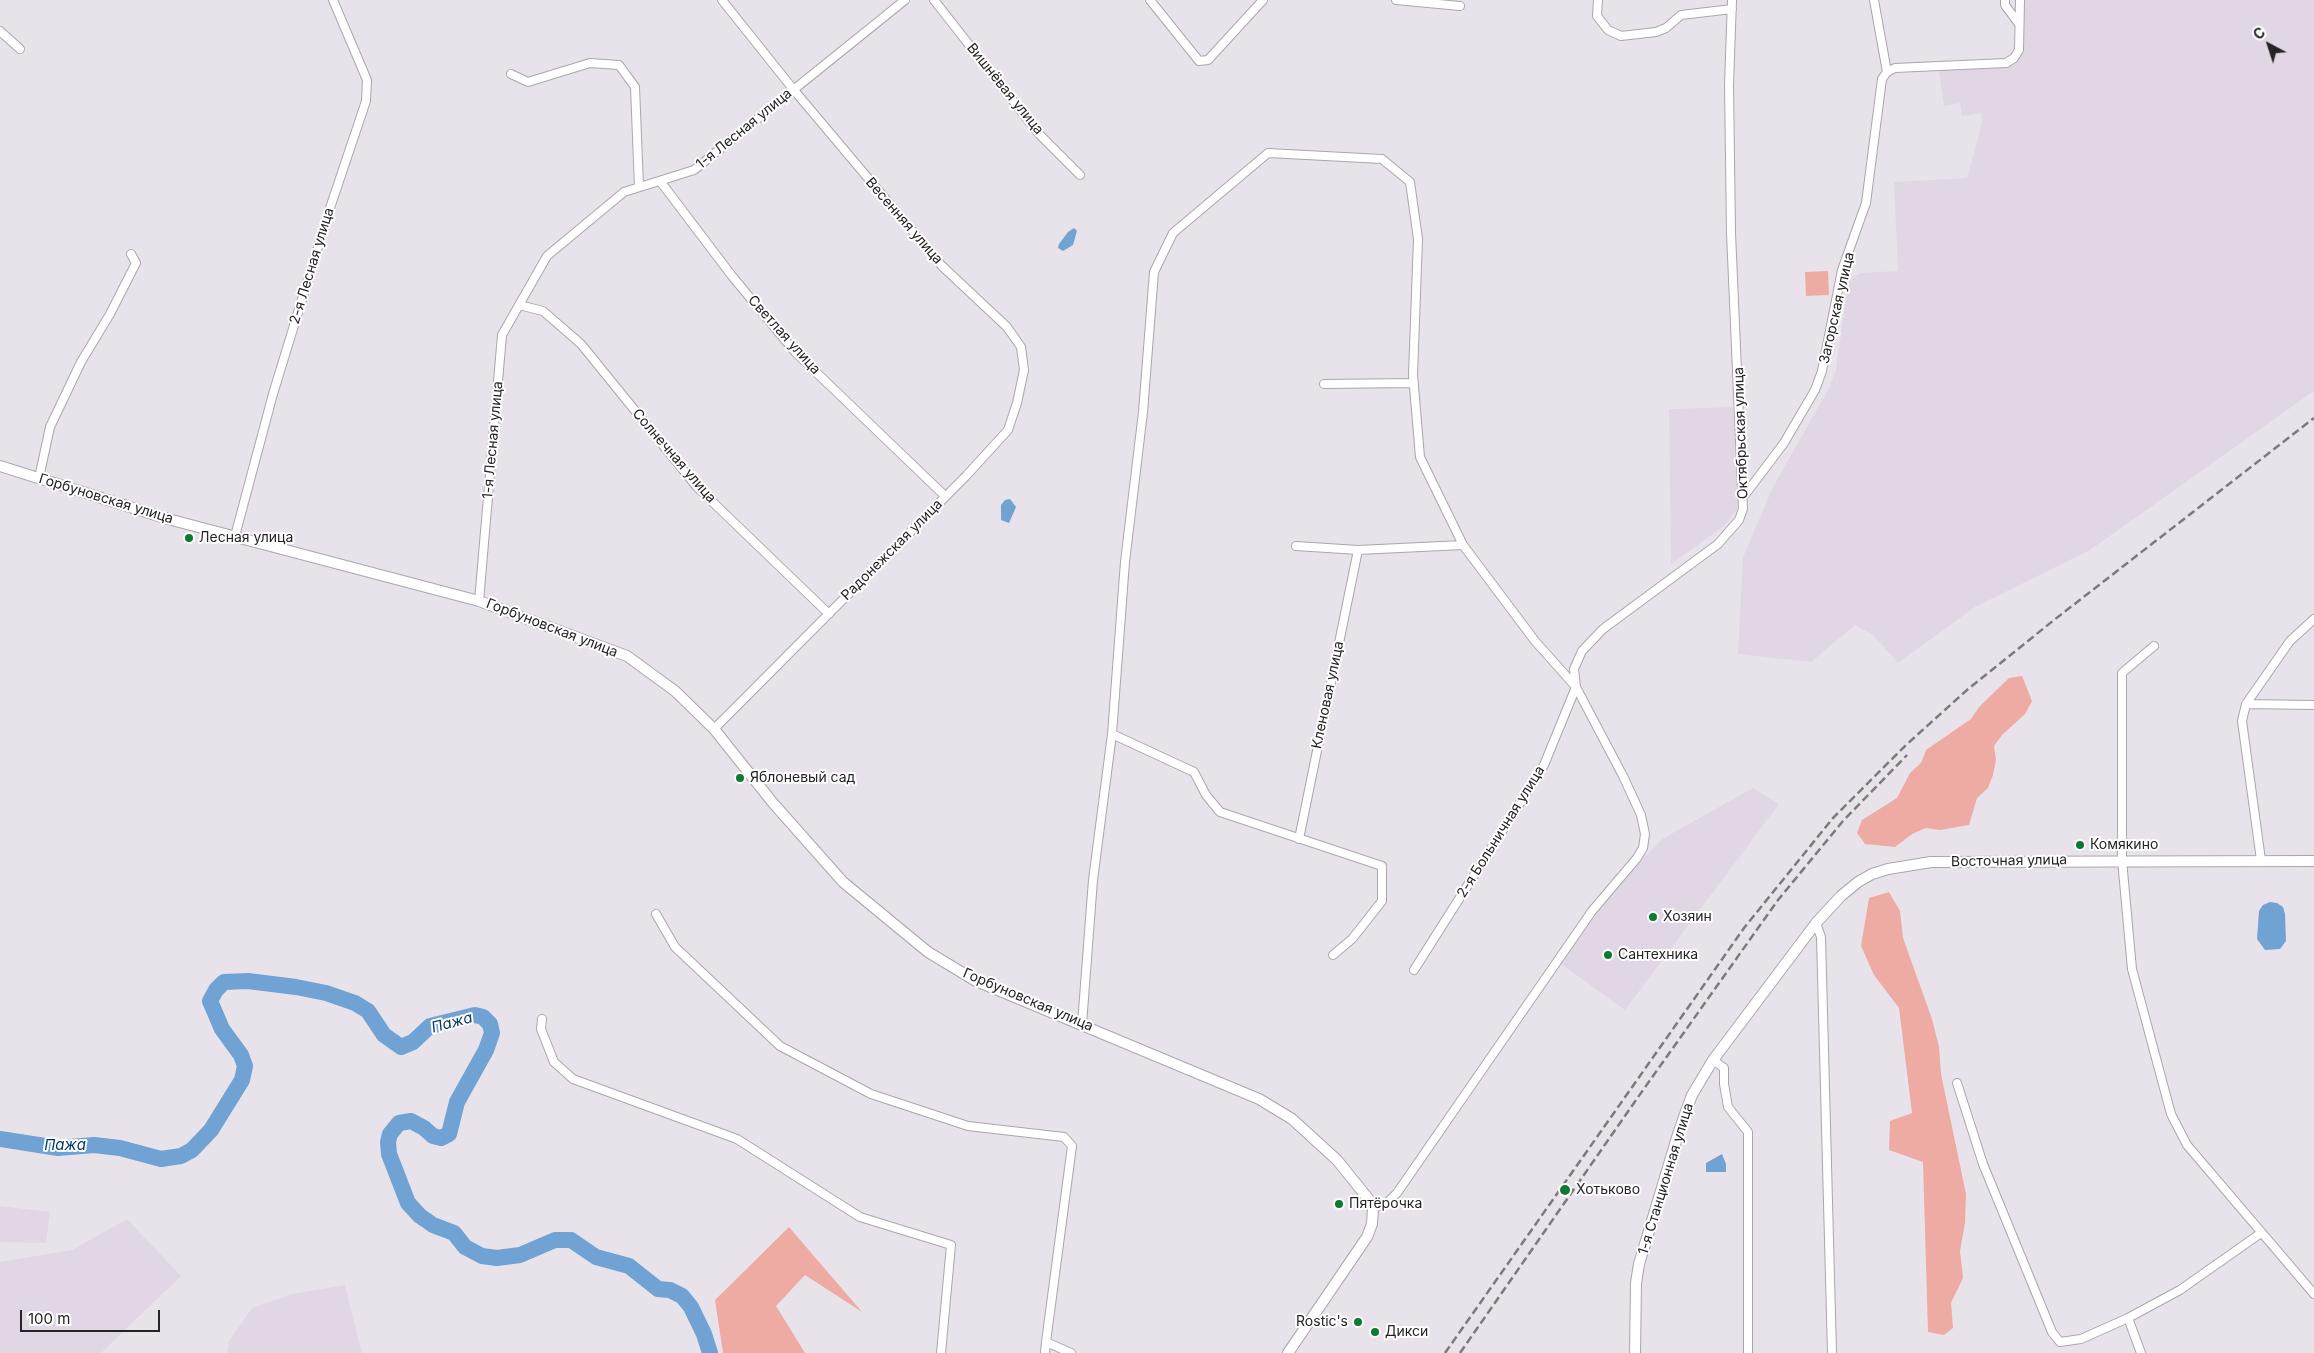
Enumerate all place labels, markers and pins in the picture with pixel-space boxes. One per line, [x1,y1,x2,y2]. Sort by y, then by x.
place label: Лесная улица [199,530,293,546]
marker: Лесная улица [183,532,195,544]
place label: Яблоневый сад [750,770,855,786]
marker: Яблоневый сад [734,772,746,784]
place label: Комякино [2090,837,2158,853]
marker: Комякино [2074,839,2086,851]
place label: Хозяин [1663,909,1712,925]
marker: Хозяин [1647,911,1659,923]
place label: Сантехника [1618,947,1698,963]
marker: Сантехника [1602,949,1614,961]
place label: Хотьково [1576,1182,1640,1198]
marker: Хотьково [1558,1183,1572,1197]
place label: Пятёрочка [1349,1196,1422,1212]
marker: Пятёрочка [1333,1198,1345,1210]
place label: Rostic's [1296,1314,1348,1330]
marker: Rostic's [1352,1316,1364,1328]
place label: Дикси [1385,1324,1428,1340]
marker: Дикси [1369,1326,1381,1338]

